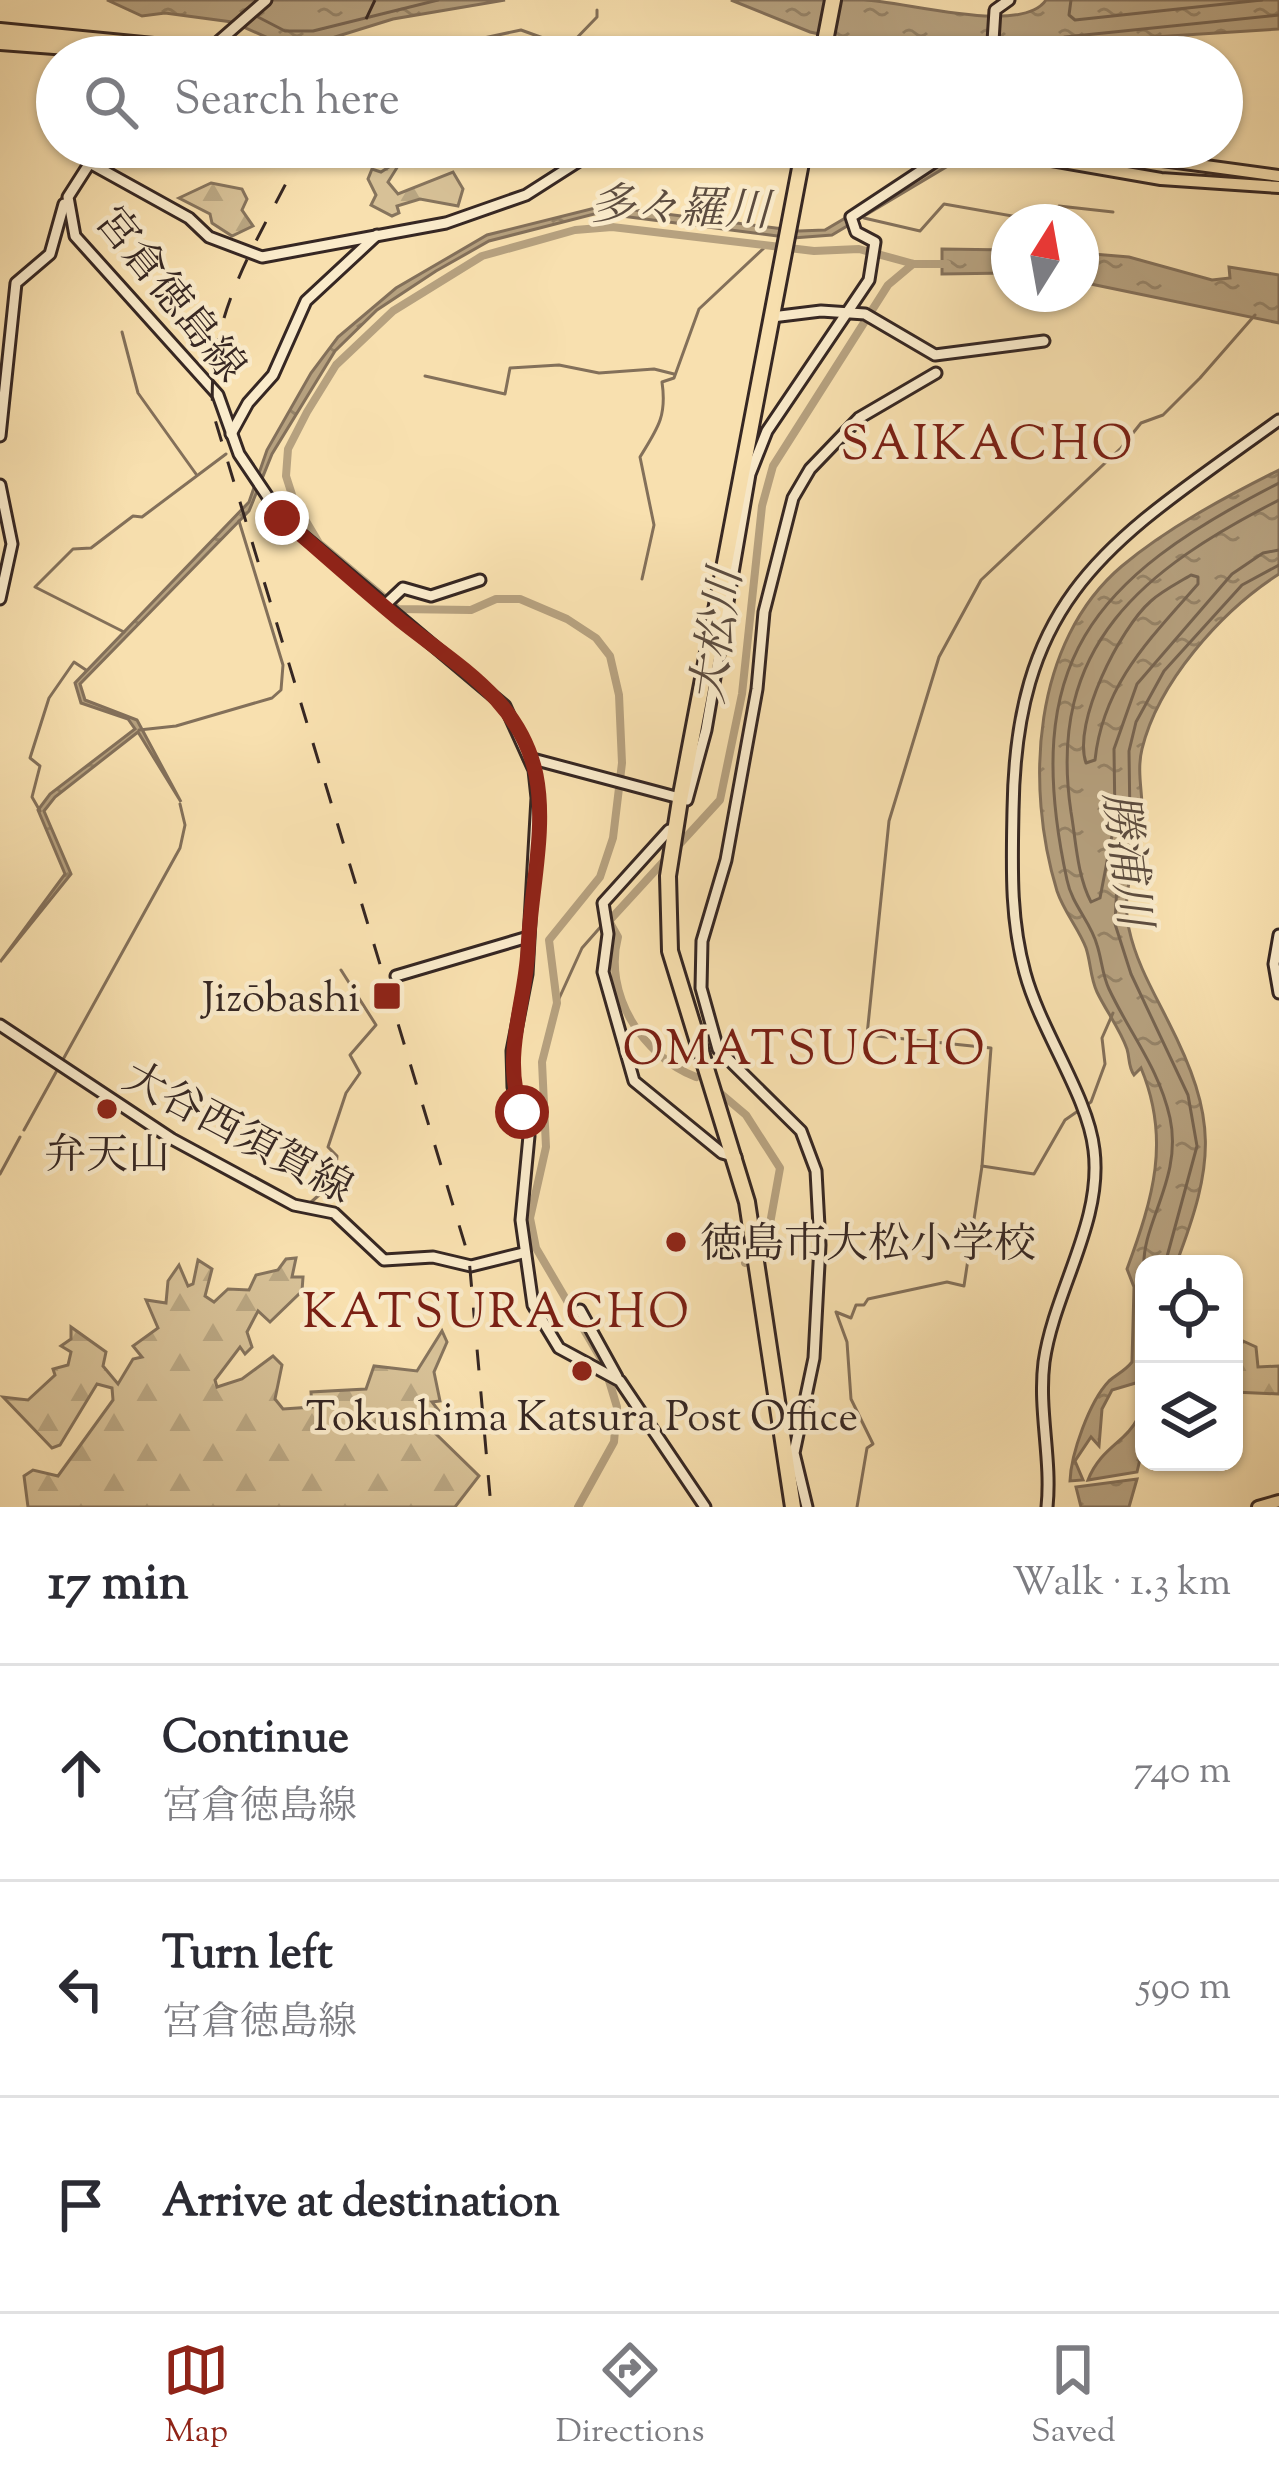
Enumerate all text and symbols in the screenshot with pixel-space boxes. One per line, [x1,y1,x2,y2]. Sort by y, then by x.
search box [36,36,1243,168]
icon: search [78,69,144,135]
text: Search here [174,70,400,135]
water label: 多々羅川 [589,176,776,247]
street label: 宮倉徳島線 [79,196,258,397]
north arrow [991,204,1099,312]
district label: SAIKACHO [841,413,1135,482]
route end [255,491,309,545]
water label: 大松川 [679,560,763,708]
water label: 勝浦川 [1083,789,1165,936]
place label: Jizōbashi [200,971,360,1031]
marker: Jizōbashi [371,980,403,1012]
district label: OMATSUCHO [622,1018,988,1087]
street label: 大谷西須賀線 [111,1050,362,1221]
route start [495,1085,549,1139]
marker: 弁天山 [94,1096,120,1122]
place label: 弁天山 [44,1128,170,1188]
place label: 徳島市大松小学校 [700,1217,1036,1277]
marker: 徳島市大松小学校 [663,1229,689,1255]
map controls [1135,1255,1243,1471]
button: locate [1135,1255,1243,1363]
district label: KATSURACHO [302,1281,692,1350]
marker: Tokushima Katsura Post Office [569,1358,595,1384]
button: layers [1135,1363,1243,1471]
place label: Tokushima Katsura Post Office [306,1390,858,1450]
text: 17 min [48,1549,189,1622]
text: Walk · 1.3 km [1012,1557,1231,1613]
text: Continue [162,1708,349,1773]
icon: ahead [48,1740,114,1806]
text: 740 m [1134,1745,1231,1801]
text: 宮倉徳島線 [162,1781,357,1837]
text: Turn left [162,1924,333,1989]
icon: left [48,1956,114,2022]
text: 590 m [1138,1961,1231,2017]
text: 宮倉徳島線 [162,1997,357,2053]
icon: arrive [48,2172,114,2238]
text: Arrive at destination [162,2172,560,2237]
tab: Map [163,2337,229,2457]
tab: Directions [556,2337,705,2457]
tab: Saved [1031,2337,1116,2457]

